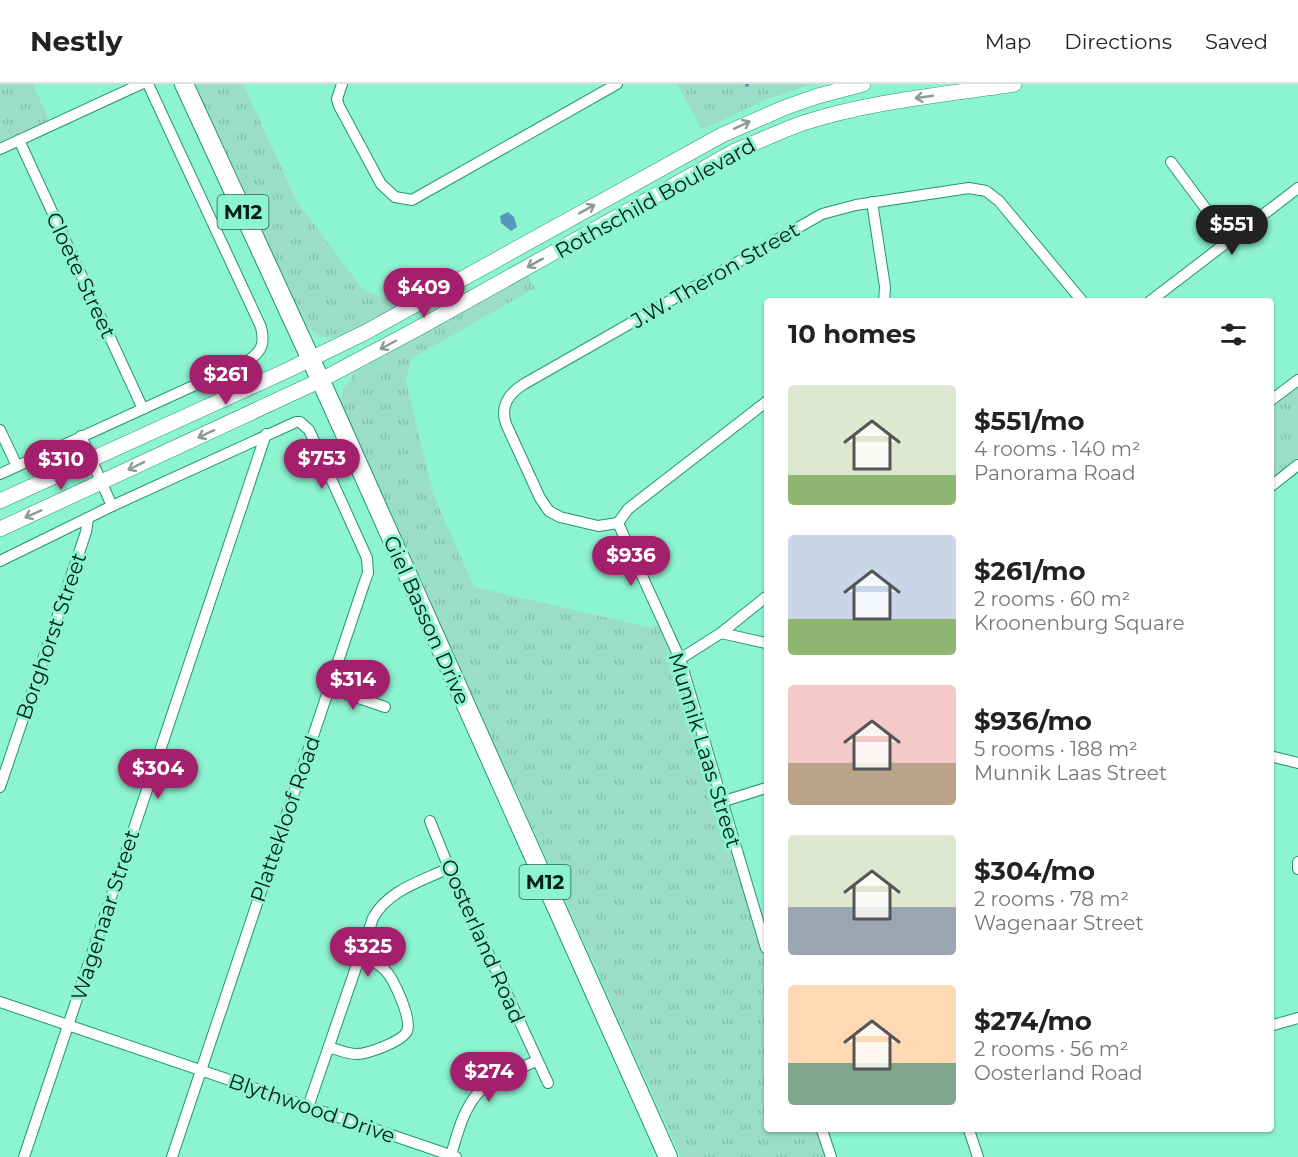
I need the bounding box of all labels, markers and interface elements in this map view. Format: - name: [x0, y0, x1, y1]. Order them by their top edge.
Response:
- text: Nestly: [30, 24, 123, 58]
- text: Map: [985, 29, 1031, 54]
- text: Directions: [1064, 29, 1172, 54]
- text: Saved: [1205, 29, 1268, 54]
- one-way arrow: [914, 92, 934, 103]
- one-way arrow: [733, 119, 751, 131]
- street label: Rothschild Boulevard: [550, 132, 760, 264]
- road number: M12: [218, 195, 268, 229]
- one-way arrow: [578, 203, 595, 215]
- pin: $551: [1196, 205, 1268, 256]
- street label: Cloete Street: [41, 208, 121, 342]
- text: $551: [1210, 212, 1254, 236]
- street label: J.W. Theron Street: [626, 217, 804, 334]
- one-way arrow: [527, 258, 545, 269]
- pin: $409: [388, 268, 460, 319]
- text: $409: [397, 275, 451, 299]
- text: 10 homes: [788, 318, 916, 350]
- icon: filters: [1217, 318, 1250, 351]
- one-way arrow: [379, 339, 397, 351]
- pin: $261: [190, 355, 262, 406]
- text: $261: [203, 362, 249, 386]
- text: $551/mo: [974, 405, 1085, 437]
- icon: home: [836, 409, 908, 481]
- one-way arrow: [197, 428, 215, 440]
- text: 4 rooms · 140 m²: [974, 437, 1141, 461]
- pin: $753: [286, 439, 358, 490]
- pin: $310: [25, 440, 97, 491]
- text: $753: [298, 446, 346, 470]
- text: $310: [38, 447, 84, 471]
- one-way arrow: [127, 461, 145, 473]
- text: Panorama Road: [974, 461, 1135, 485]
- one-way arrow: [25, 508, 43, 520]
- street label: Giel Basson Drive: [379, 532, 475, 708]
- pin: $936: [595, 536, 667, 587]
- text: $936: [606, 543, 656, 567]
- street label: Borghorst Street: [11, 549, 91, 723]
- text: $261/mo: [974, 555, 1086, 587]
- icon: home: [836, 559, 908, 631]
- text: 2 rooms · 60 m²: [974, 587, 1130, 611]
- text: Kroonenburg Square: [974, 611, 1185, 635]
- street label: Munnik Laas Street: [663, 649, 747, 851]
- pin: $314: [317, 660, 389, 711]
- text: $314: [330, 667, 376, 691]
- text: $936/mo: [974, 705, 1092, 737]
- icon: home: [836, 709, 908, 781]
- street label: Plattekloof Road: [245, 733, 325, 905]
- text: 5 rooms · 188 m²: [974, 737, 1138, 761]
- pin: $304: [122, 749, 194, 800]
- text: $304: [132, 756, 184, 780]
- text: Munnik Laas Street: [974, 761, 1167, 785]
- street label: Wagenaar Street: [66, 826, 144, 1004]
- street label: Oosterland Road: [436, 855, 530, 1027]
- text: $304/mo: [974, 855, 1095, 887]
- icon: home: [836, 859, 908, 931]
- road number: M12: [520, 865, 570, 899]
- text: 2 rooms · 78 m²: [974, 887, 1129, 911]
- text: Wagenaar Street: [974, 911, 1144, 935]
- pin: $325: [332, 927, 404, 978]
- text: $325: [344, 934, 392, 958]
- text: $274/mo: [974, 1005, 1092, 1037]
- icon: home: [836, 1009, 908, 1081]
- text: 2 rooms · 56 m²: [974, 1037, 1129, 1061]
- pin: $274: [453, 1052, 525, 1103]
- text: $274: [464, 1059, 514, 1083]
- text: Oosterland Road: [974, 1061, 1143, 1085]
- street label: Blythwood Drive: [225, 1068, 399, 1148]

